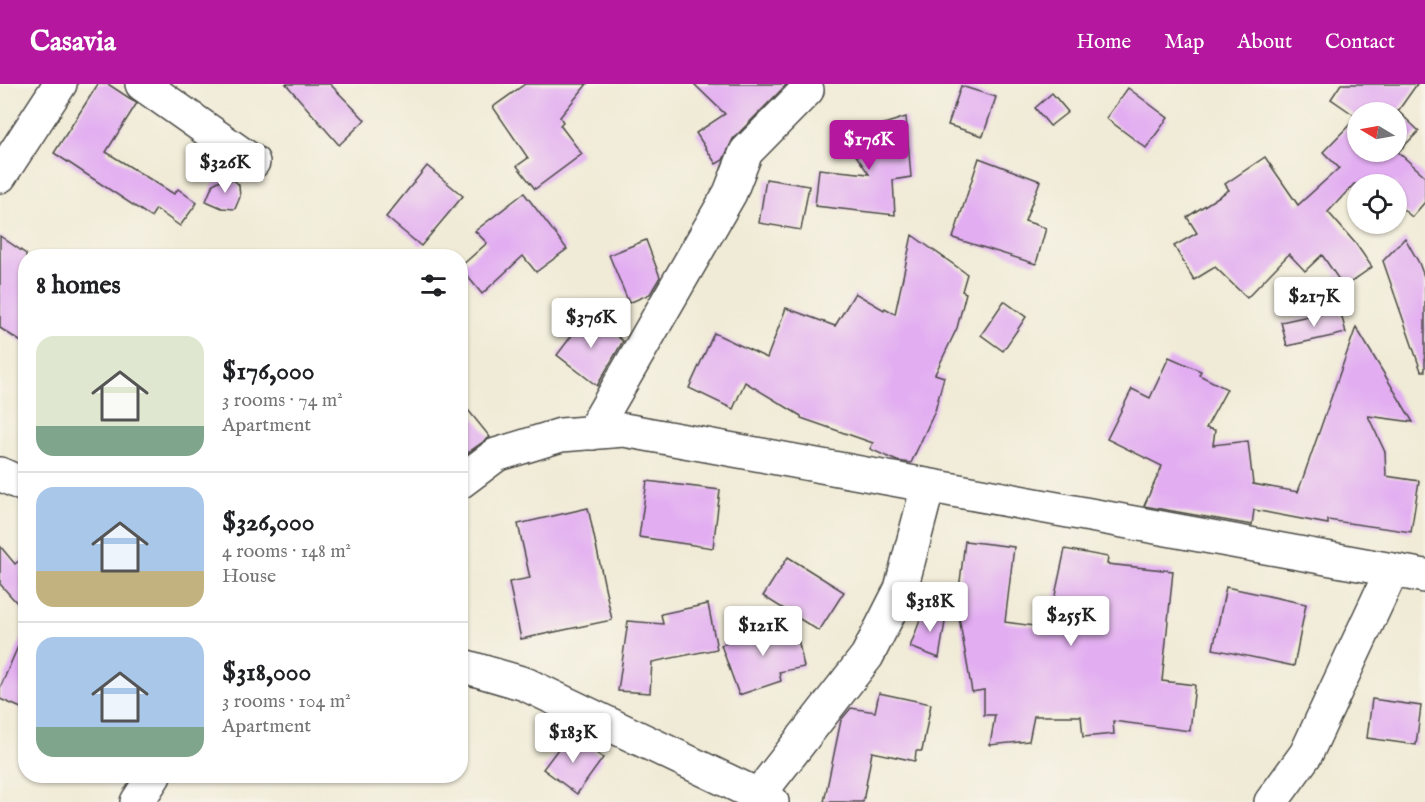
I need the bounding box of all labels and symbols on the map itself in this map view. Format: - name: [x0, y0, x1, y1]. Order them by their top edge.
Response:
- north arrow: [1347, 102, 1407, 162]
- pin: $176K: [827, 120, 911, 171]
- pin: $326K: [183, 143, 267, 194]
- pin: $217K: [1272, 277, 1356, 328]
- pin: $376K: [549, 298, 633, 349]
- pin: $318K: [888, 582, 972, 633]
- pin: $255K: [1029, 596, 1113, 647]
- pin: $121K: [721, 606, 805, 657]
- pin: $183K: [531, 713, 615, 764]

